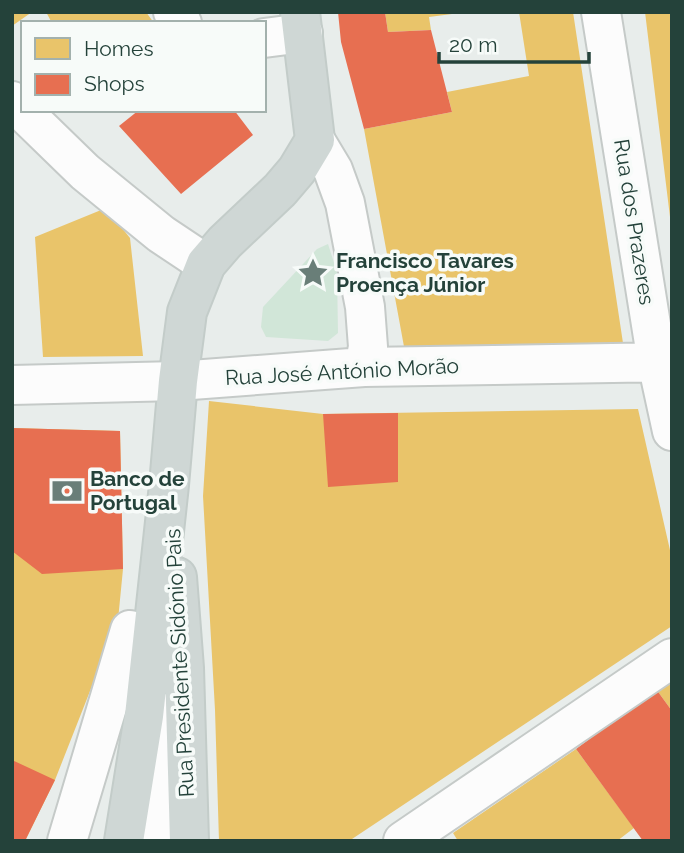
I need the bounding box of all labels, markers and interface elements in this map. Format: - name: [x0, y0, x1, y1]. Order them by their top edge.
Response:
- legend: [21, 21, 266, 112]
- scale bar: [439, 21, 590, 65]
- text: 20 m: [449, 32, 497, 57]
- text: Homes: [84, 36, 154, 61]
- text: Shops: [84, 71, 145, 96]
- street label: Rua dos Prazeres: [609, 137, 660, 307]
- place label: Francisco Tavares Proença Júnior: [336, 248, 514, 297]
- place icon: Francisco Tavares Proença Júnior: [296, 256, 330, 290]
- street label: Rua José António Morão: [224, 353, 460, 390]
- place label: Banco de Portugal: [90, 466, 185, 515]
- bank icon: Banco de Portugal: [50, 474, 84, 508]
- street label: Rua Presidente Sidónio Pais: [160, 528, 199, 798]

